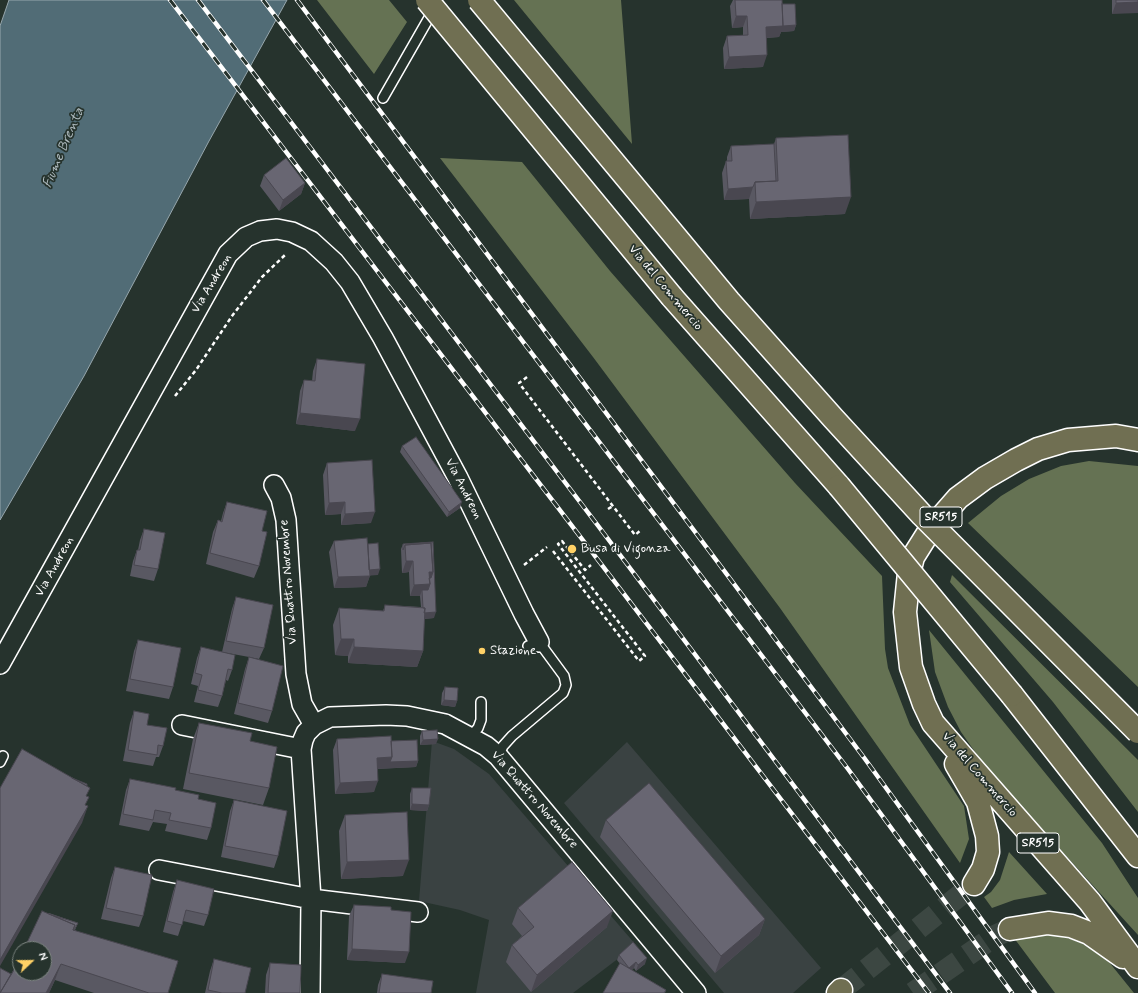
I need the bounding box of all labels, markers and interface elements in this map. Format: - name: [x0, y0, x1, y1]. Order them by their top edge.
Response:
- water label: Fiume Brenta: [40, 105, 88, 191]
- street label: Via del Commercio: [625, 242, 705, 334]
- street label: Via Andreon: [188, 252, 236, 316]
- street label: Via Andreon: [441, 456, 485, 522]
- road number: SR515: [920, 507, 962, 527]
- street label: Via Quattro Novembre: [277, 519, 301, 645]
- street label: Via Andreon: [32, 534, 78, 600]
- place label: Busa di Vigonza: [581, 541, 670, 557]
- marker: Busa di Vigonza: [566, 543, 578, 555]
- place label: Stazione: [490, 643, 536, 659]
- marker: Stazione: [477, 646, 487, 656]
- street label: Via del Commercio: [938, 729, 1020, 821]
- street label: Via Quattro Novembre: [487, 748, 581, 852]
- road number: SR515: [1017, 833, 1059, 853]
- north arrow: [12, 941, 52, 981]
- text: N: [34, 951, 50, 963]

